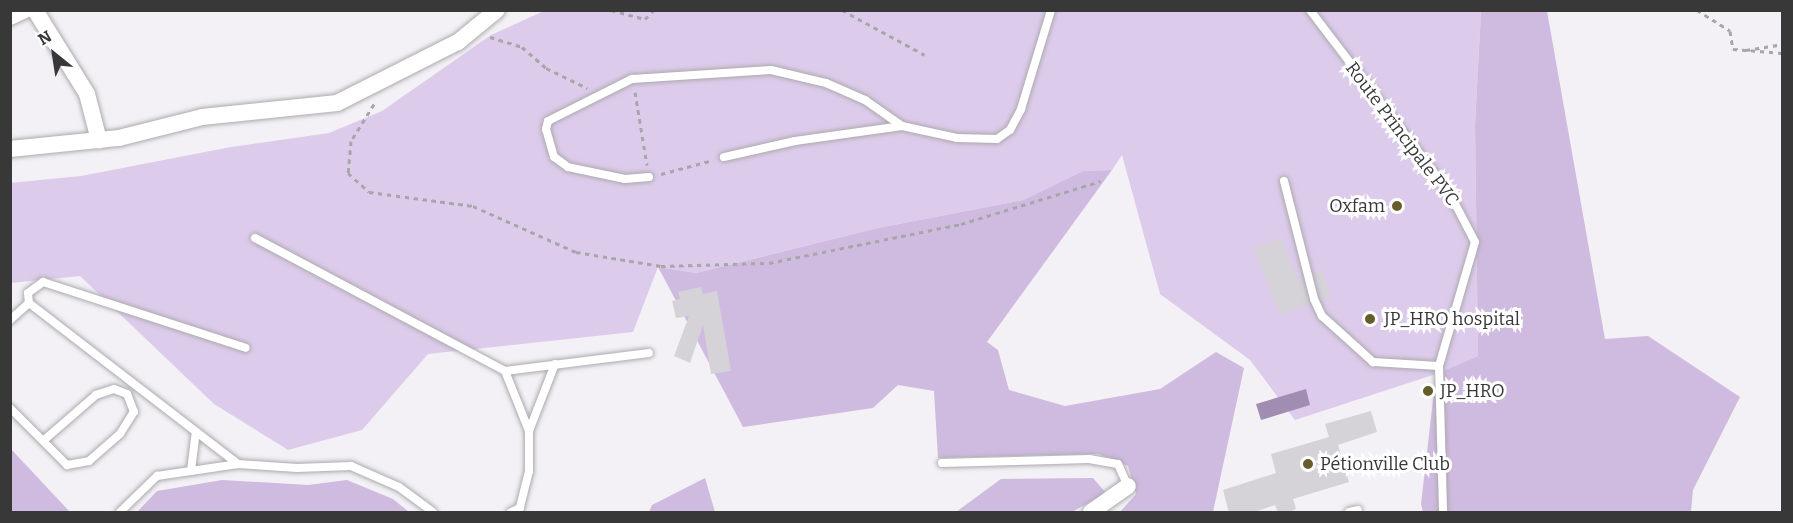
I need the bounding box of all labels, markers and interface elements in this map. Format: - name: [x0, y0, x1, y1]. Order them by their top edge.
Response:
- north arrow: [24, 24, 84, 84]
- text: N: [35, 27, 55, 49]
- street label: Route Principale PVC: [1341, 58, 1463, 210]
- place label: Oxfam: [1329, 195, 1385, 217]
- marker: Oxfam: [1390, 199, 1404, 213]
- place label: JP_HRO hospital: [1384, 308, 1520, 330]
- marker: JP_HRO hospital: [1361, 310, 1379, 328]
- place label: JP_HRO: [1440, 380, 1505, 402]
- marker: JP_HRO: [1421, 384, 1435, 398]
- place label: Pétionville Club: [1320, 453, 1450, 475]
- marker: Pétionville Club: [1301, 457, 1315, 471]

